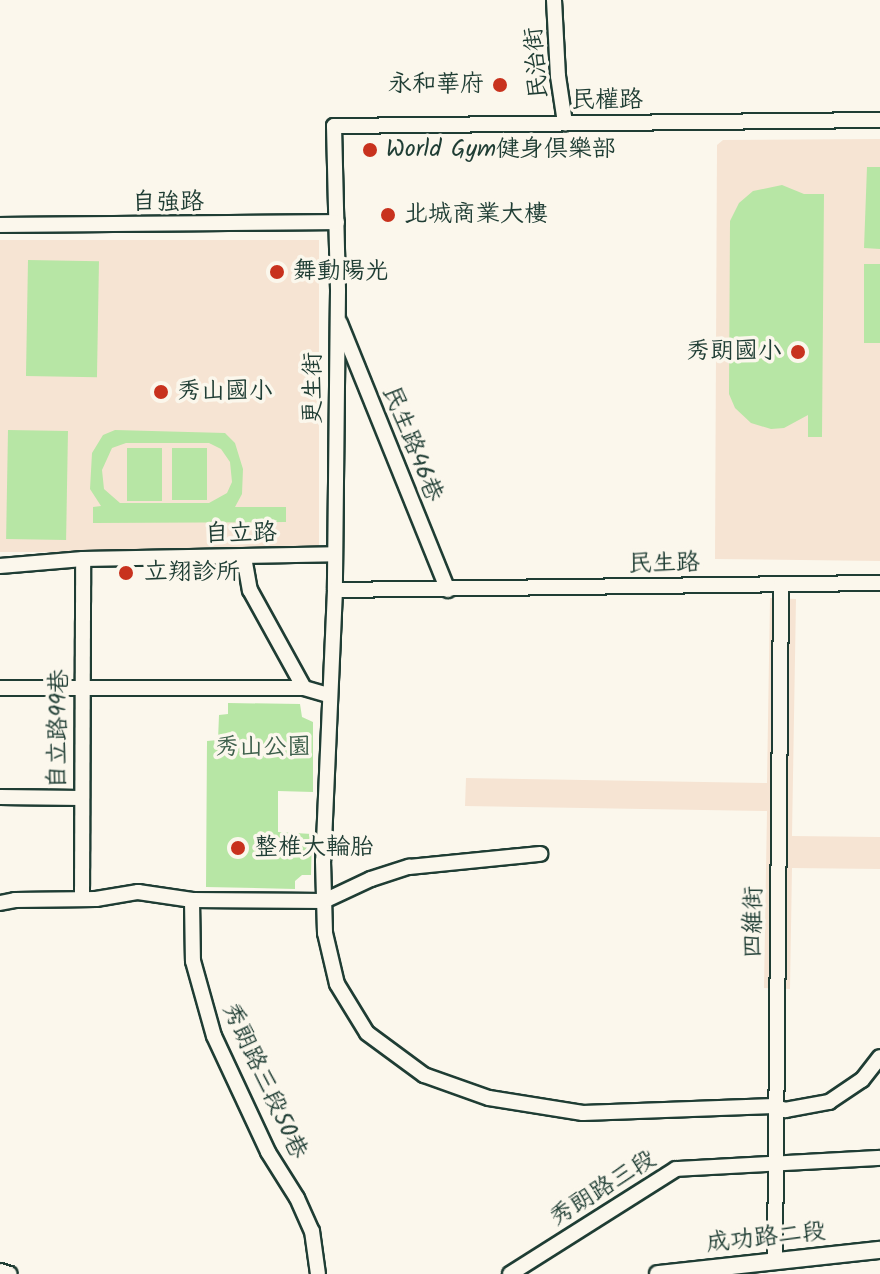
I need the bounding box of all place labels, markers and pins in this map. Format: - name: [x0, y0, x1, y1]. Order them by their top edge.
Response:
- place label: 永和華府: [388, 71, 484, 99]
- marker: 永和華府: [491, 76, 509, 94]
- place label: World Gym健身俱樂部: [386, 136, 616, 164]
- marker: World Gym健身俱樂部: [361, 141, 379, 159]
- place label: 北城商業大樓: [404, 201, 548, 229]
- marker: 北城商業大樓: [379, 206, 397, 224]
- place label: 舞動陽光: [293, 258, 389, 286]
- marker: 舞動陽光: [268, 263, 286, 281]
- place label: 秀朗國小: [686, 338, 782, 366]
- marker: 秀朗國小: [789, 343, 807, 361]
- place label: 秀山國小: [177, 378, 273, 406]
- marker: 秀山國小: [152, 383, 170, 401]
- place label: 立翔診所: [144, 559, 240, 587]
- marker: 立翔診所: [115, 562, 137, 584]
- place label: 整椎大輪胎: [254, 834, 374, 862]
- marker: 整椎大輪胎: [229, 839, 247, 857]

